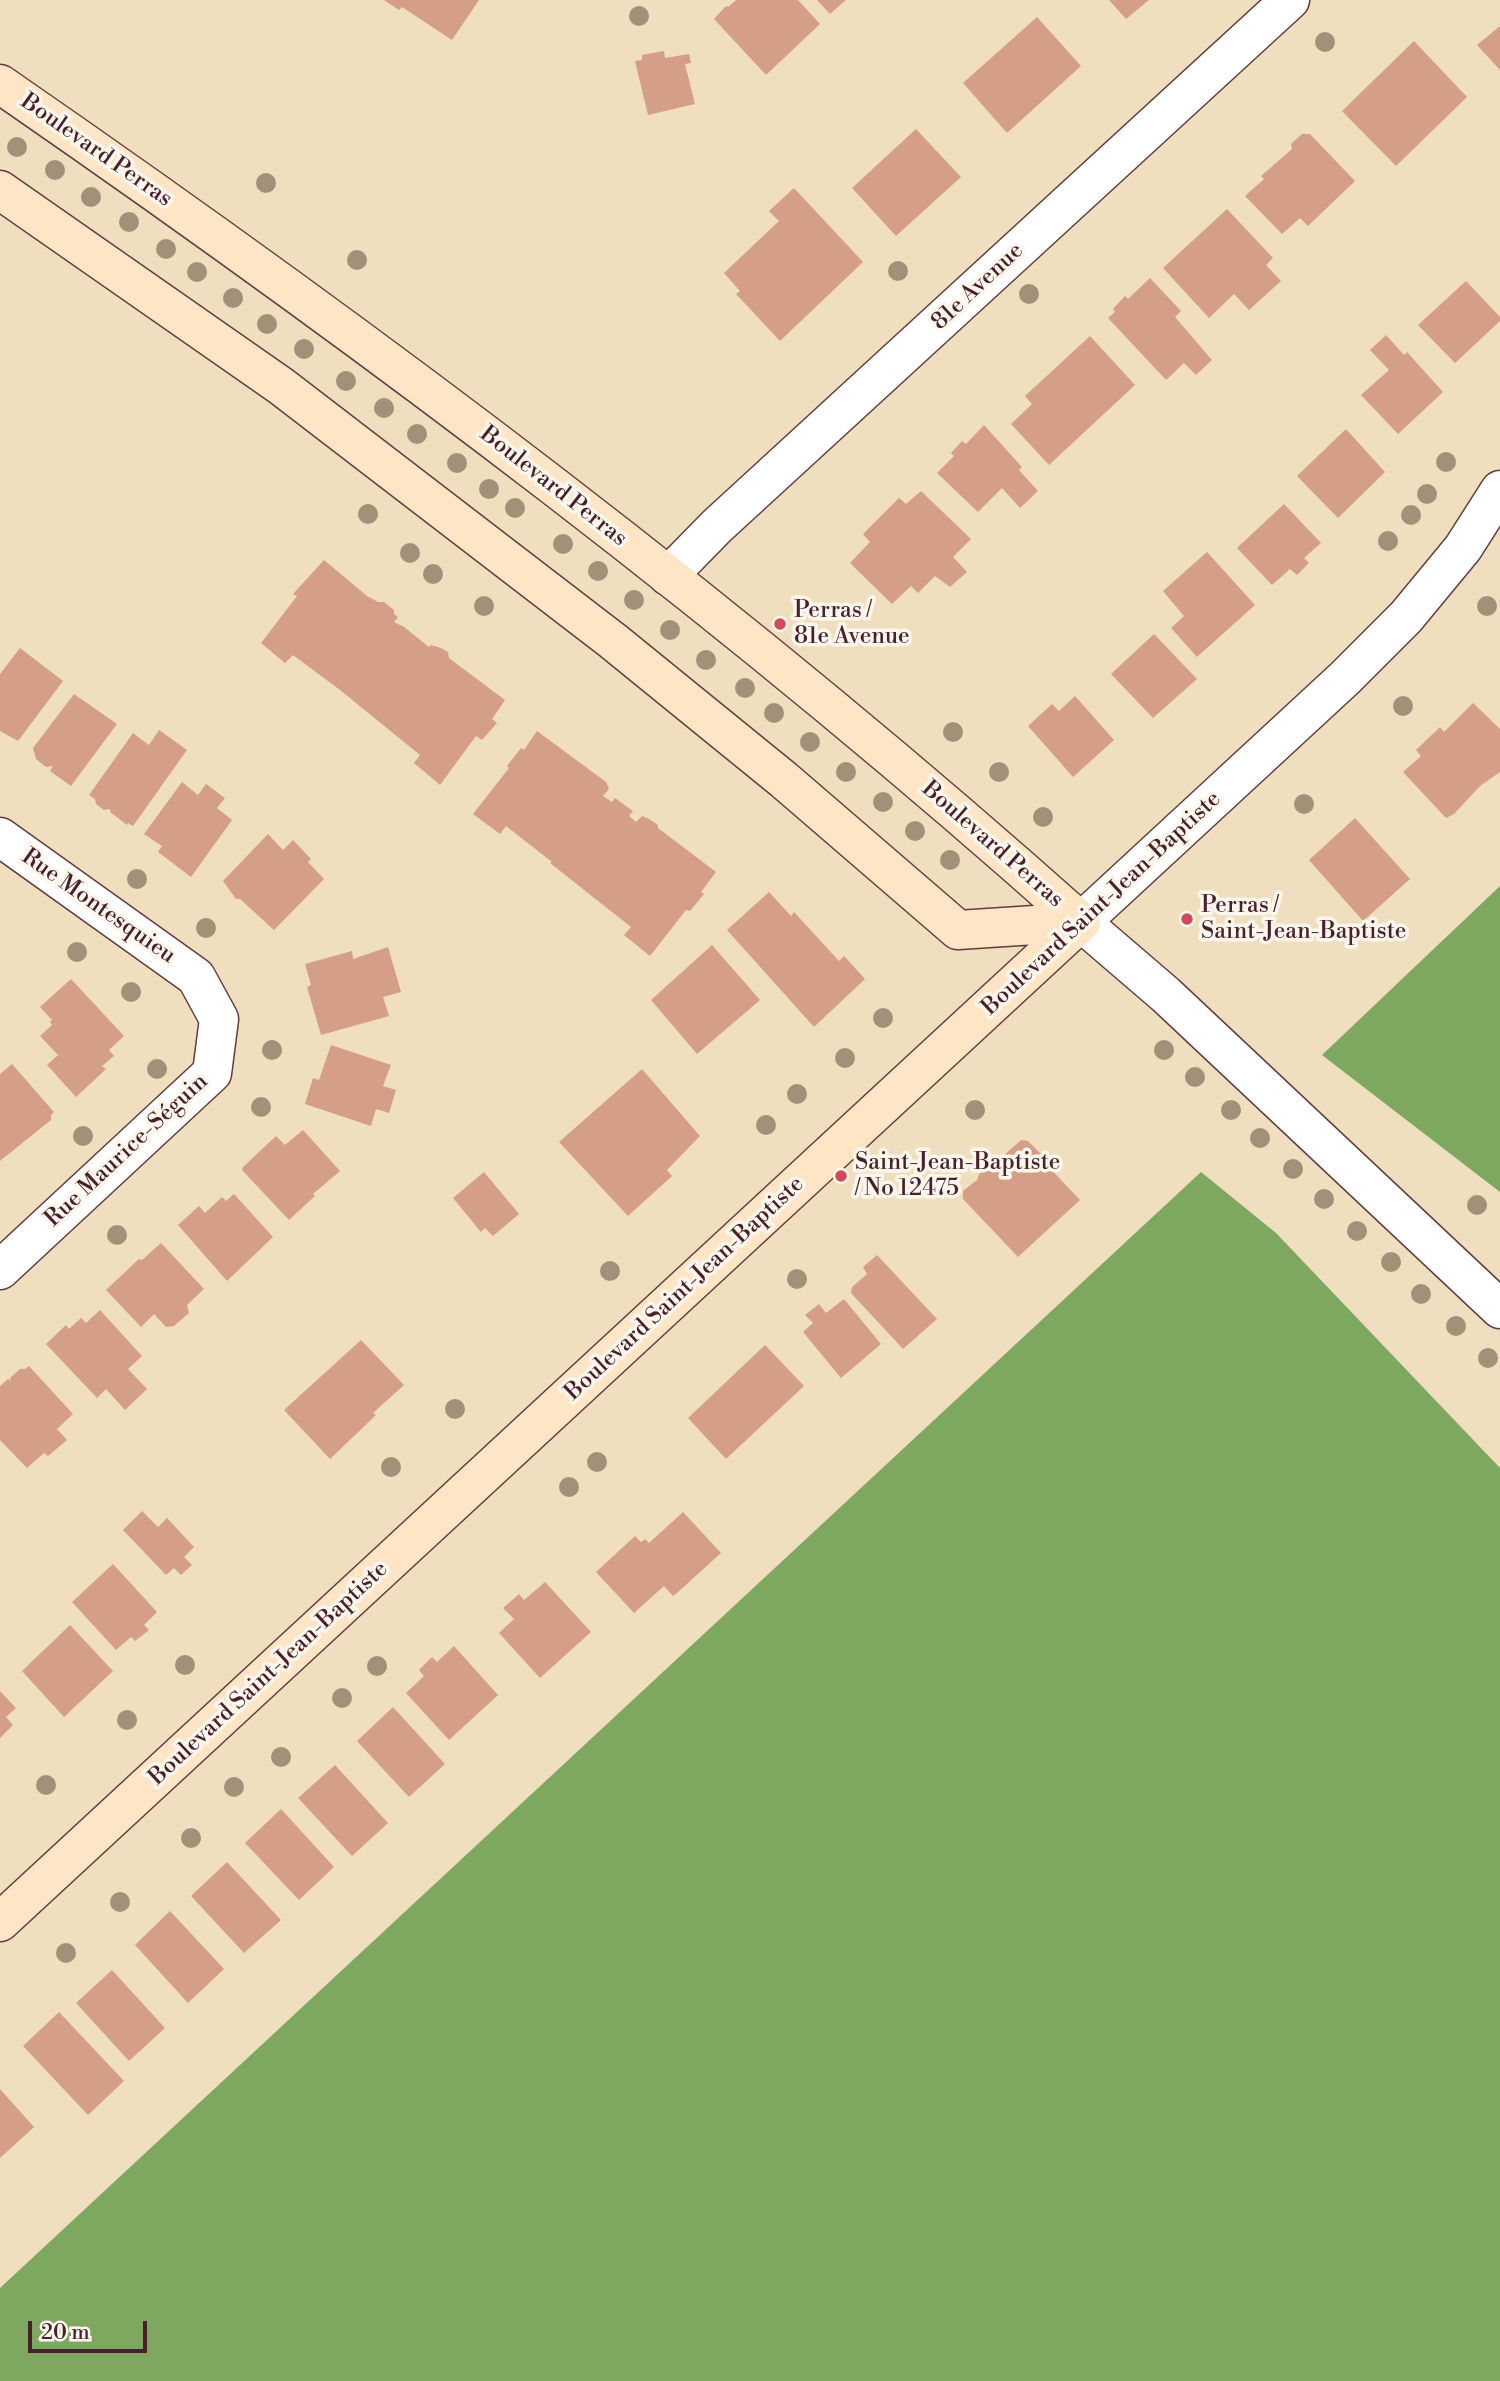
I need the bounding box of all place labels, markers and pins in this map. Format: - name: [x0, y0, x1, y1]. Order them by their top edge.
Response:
- place label: Perras / 81e Avenue: [794, 597, 910, 651]
- marker: Perras / 81e Avenue: [772, 616, 788, 632]
- place label: Perras / Saint-Jean-Baptiste: [1201, 892, 1406, 946]
- marker: Perras / Saint-Jean-Baptiste: [1179, 911, 1195, 927]
- place label: Saint-Jean-Baptiste / No 12475: [855, 1149, 1060, 1203]
- marker: Saint-Jean-Baptiste / No 12475: [833, 1168, 849, 1184]

